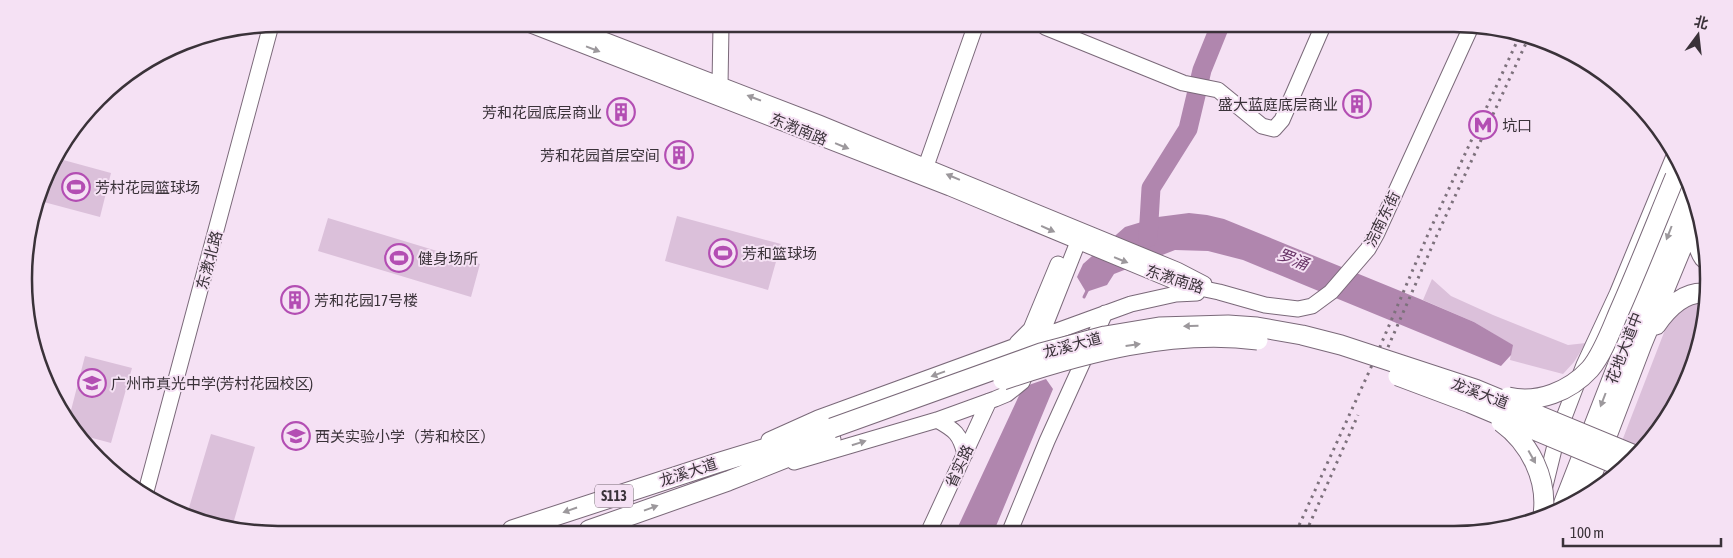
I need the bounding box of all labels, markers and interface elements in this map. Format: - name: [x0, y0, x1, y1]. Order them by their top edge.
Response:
- north arrow: [1673, 10, 1723, 60]
- text: 北: [1693, 13, 1710, 32]
- one-way arrow: [586, 45, 601, 53]
- building icon: 盛大蓝庭底层商业: [1342, 89, 1372, 119]
- one-way arrow: [746, 94, 761, 101]
- place label: 盛大蓝庭底层商业: [1218, 96, 1338, 113]
- building icon: 芳和花园底层商业: [606, 97, 636, 127]
- place label: 芳和花园底层商业: [482, 104, 602, 121]
- street label: 东漖南路: [768, 110, 830, 148]
- metro station icon: 坑口: [1468, 110, 1498, 140]
- place label: 坑口: [1502, 117, 1532, 134]
- building icon: 芳和花园首层空间: [664, 140, 694, 170]
- one-way arrow: [835, 142, 850, 150]
- place label: 芳和花园首层空间: [540, 147, 660, 164]
- sports icon: 芳村花园篮球场: [61, 172, 91, 202]
- one-way arrow: [946, 173, 960, 181]
- place label: 芳村花园篮球场: [95, 179, 200, 196]
- street label: 浣南东街: [1361, 188, 1403, 250]
- one-way arrow: [1665, 225, 1672, 240]
- one-way arrow: [1041, 226, 1055, 234]
- street label: 东漖北路: [193, 229, 225, 291]
- sports icon: 芳和篮球场: [708, 238, 738, 268]
- sports icon: 健身场所: [384, 243, 414, 273]
- place label: 芳和篮球场: [742, 245, 817, 262]
- water label: 罗涌: [1275, 245, 1313, 274]
- place label: 健身场所: [418, 250, 478, 267]
- one-way arrow: [1114, 256, 1129, 264]
- street label: 东漖南路: [1144, 262, 1206, 296]
- building icon: 芳和花园17号楼: [280, 285, 310, 315]
- place label: 芳和花园17号楼: [314, 292, 418, 309]
- street label: 花地大道中: [1603, 310, 1645, 386]
- one-way arrow: [1182, 322, 1198, 330]
- street label: 龙溪大道: [1041, 329, 1103, 361]
- one-way arrow: [1126, 341, 1142, 349]
- school or university icon: 广州市真光中学(芳村花园校区): [77, 368, 107, 398]
- one-way arrow: [931, 371, 946, 378]
- street label: 龙溪大道: [1449, 374, 1511, 412]
- place label: 广州市真光中学(芳村花园校区): [111, 375, 313, 392]
- one-way arrow: [1599, 393, 1607, 407]
- school or university icon: 西关实验小学（芳和校区）: [281, 421, 311, 451]
- place label: 西关实验小学（芳和校区）: [315, 428, 495, 445]
- one-way arrow: [852, 439, 867, 447]
- street label: 省实路: [942, 442, 976, 490]
- one-way arrow: [1527, 450, 1536, 464]
- street label: 龙溪大道: [657, 455, 719, 489]
- road number: S113: [595, 484, 633, 508]
- one-way arrow: [644, 504, 659, 512]
- one-way arrow: [563, 507, 578, 515]
- scale bar: [1563, 516, 1720, 548]
- text: 100 m: [1570, 524, 1604, 541]

